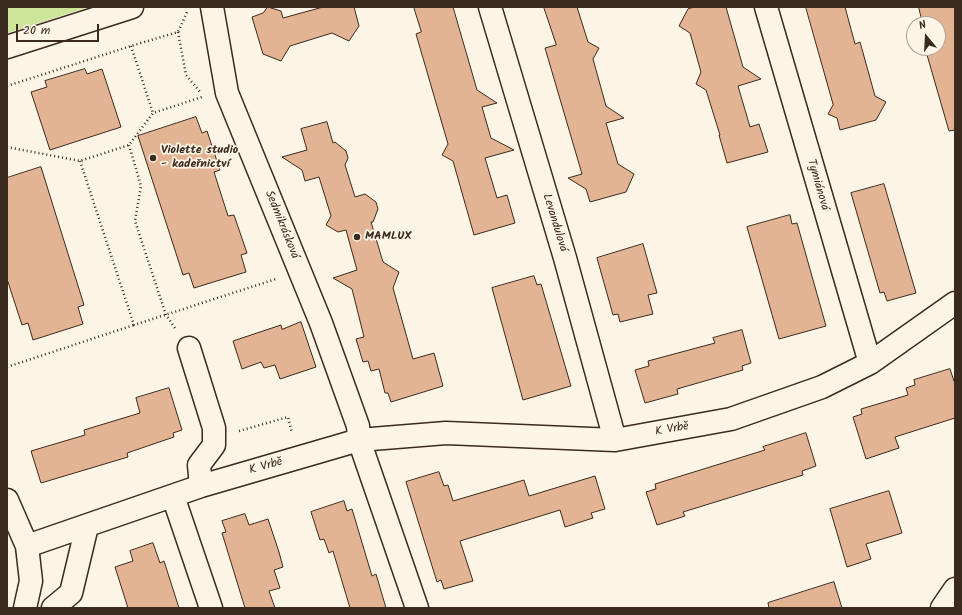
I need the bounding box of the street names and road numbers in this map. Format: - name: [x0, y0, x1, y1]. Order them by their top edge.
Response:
- street label: Tymiánová: [803, 158, 831, 212]
- street label: Sedmikrásková: [261, 189, 301, 261]
- street label: Levandulová: [538, 192, 570, 254]
- street label: K Vrbě: [654, 420, 690, 440]
- street label: K Vrbě: [248, 455, 284, 479]

